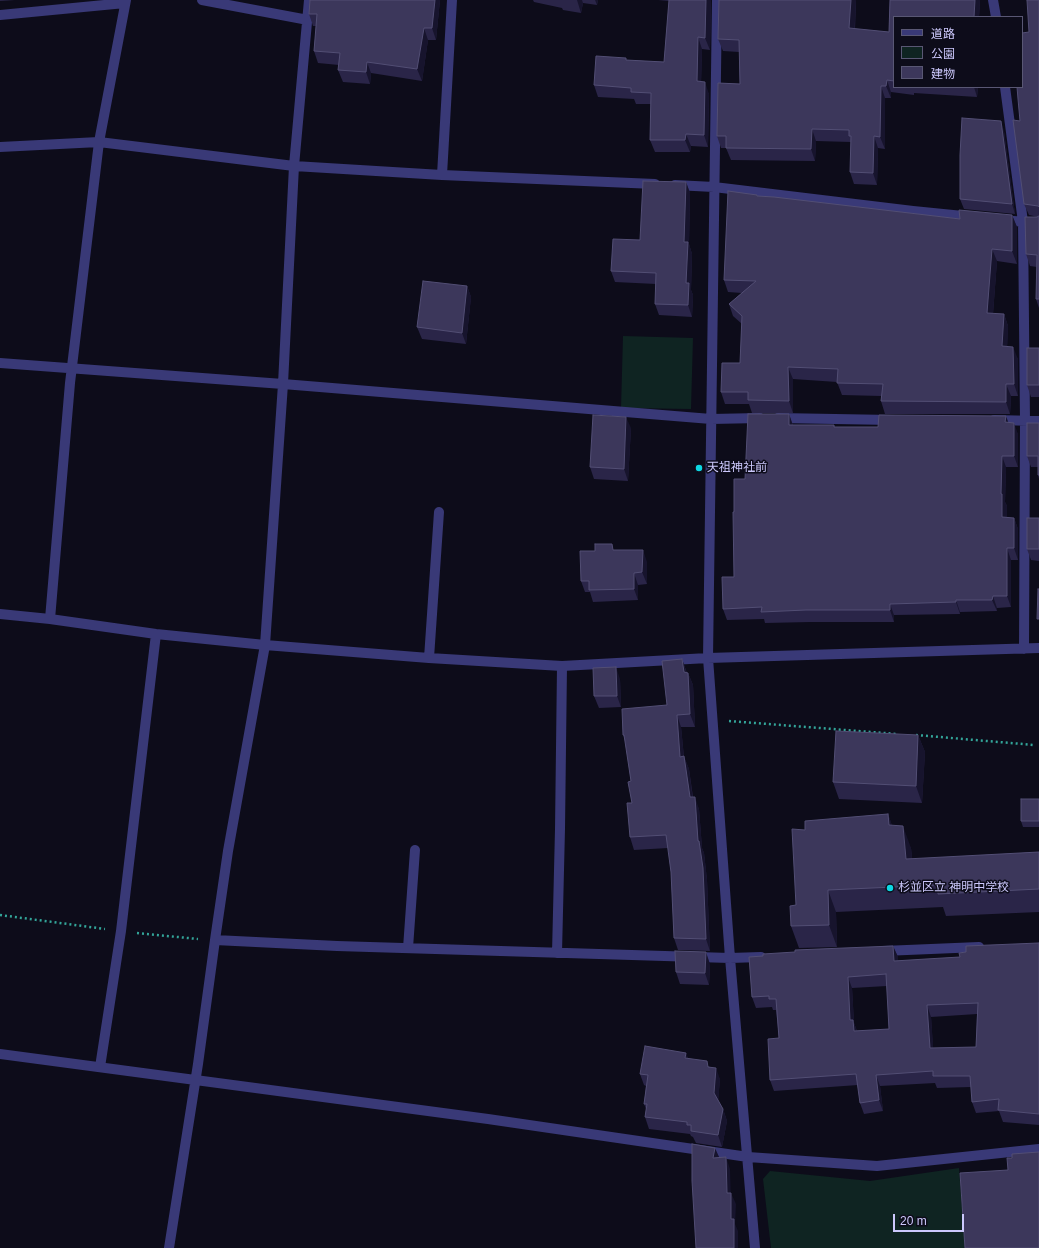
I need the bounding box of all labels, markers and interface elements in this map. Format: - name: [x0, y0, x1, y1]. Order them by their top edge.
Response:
- legend: [893, 16, 1023, 88]
- text: 道路: [931, 27, 955, 41]
- text: 公園: [931, 47, 955, 61]
- text: 建物: [931, 67, 955, 81]
- place label: 天祖神社前: [707, 461, 767, 475]
- marker: 天祖神社前: [694, 463, 704, 473]
- place label: 杉並区立 神明中学校: [898, 881, 1009, 895]
- marker: 杉並区立 神明中学校: [885, 883, 895, 893]
- scale bar: [895, 1206, 966, 1232]
- text: 20 m: [900, 1214, 927, 1228]

